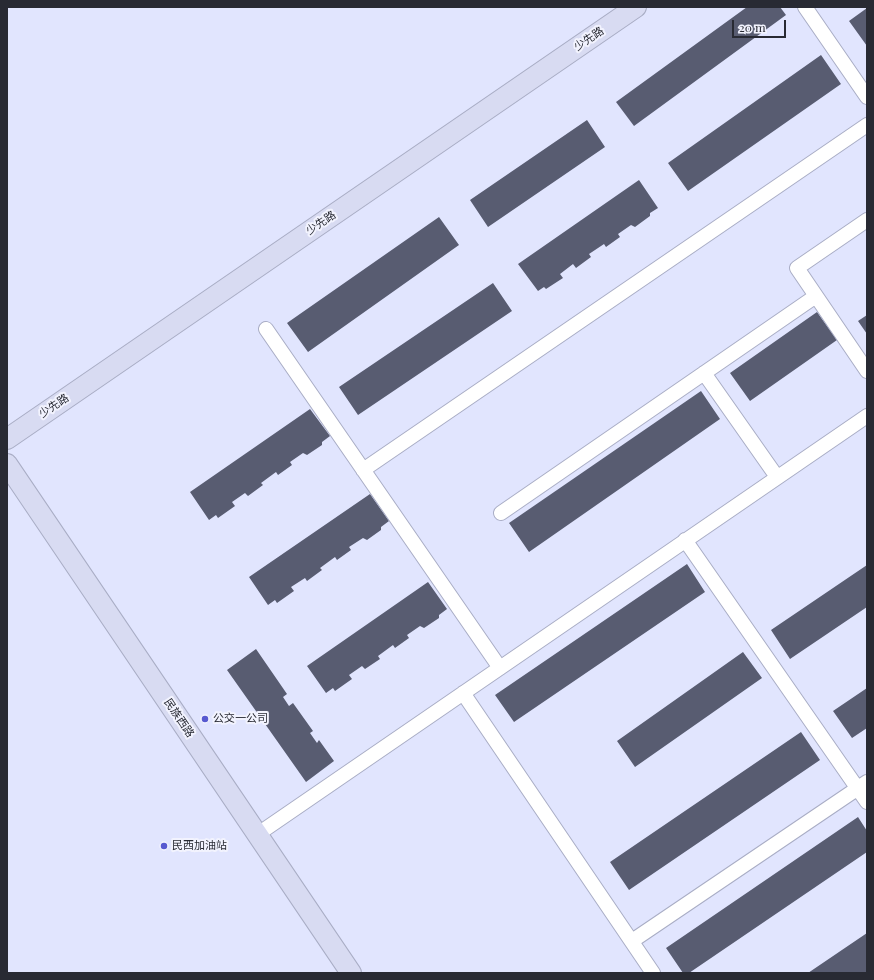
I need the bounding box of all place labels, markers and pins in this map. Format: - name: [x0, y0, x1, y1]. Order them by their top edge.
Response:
- place label: 公交一公司: [213, 712, 268, 726]
- marker: 公交一公司: [200, 714, 210, 724]
- place label: 民西加油站: [172, 839, 227, 853]
- marker: 民西加油站: [159, 841, 169, 851]

